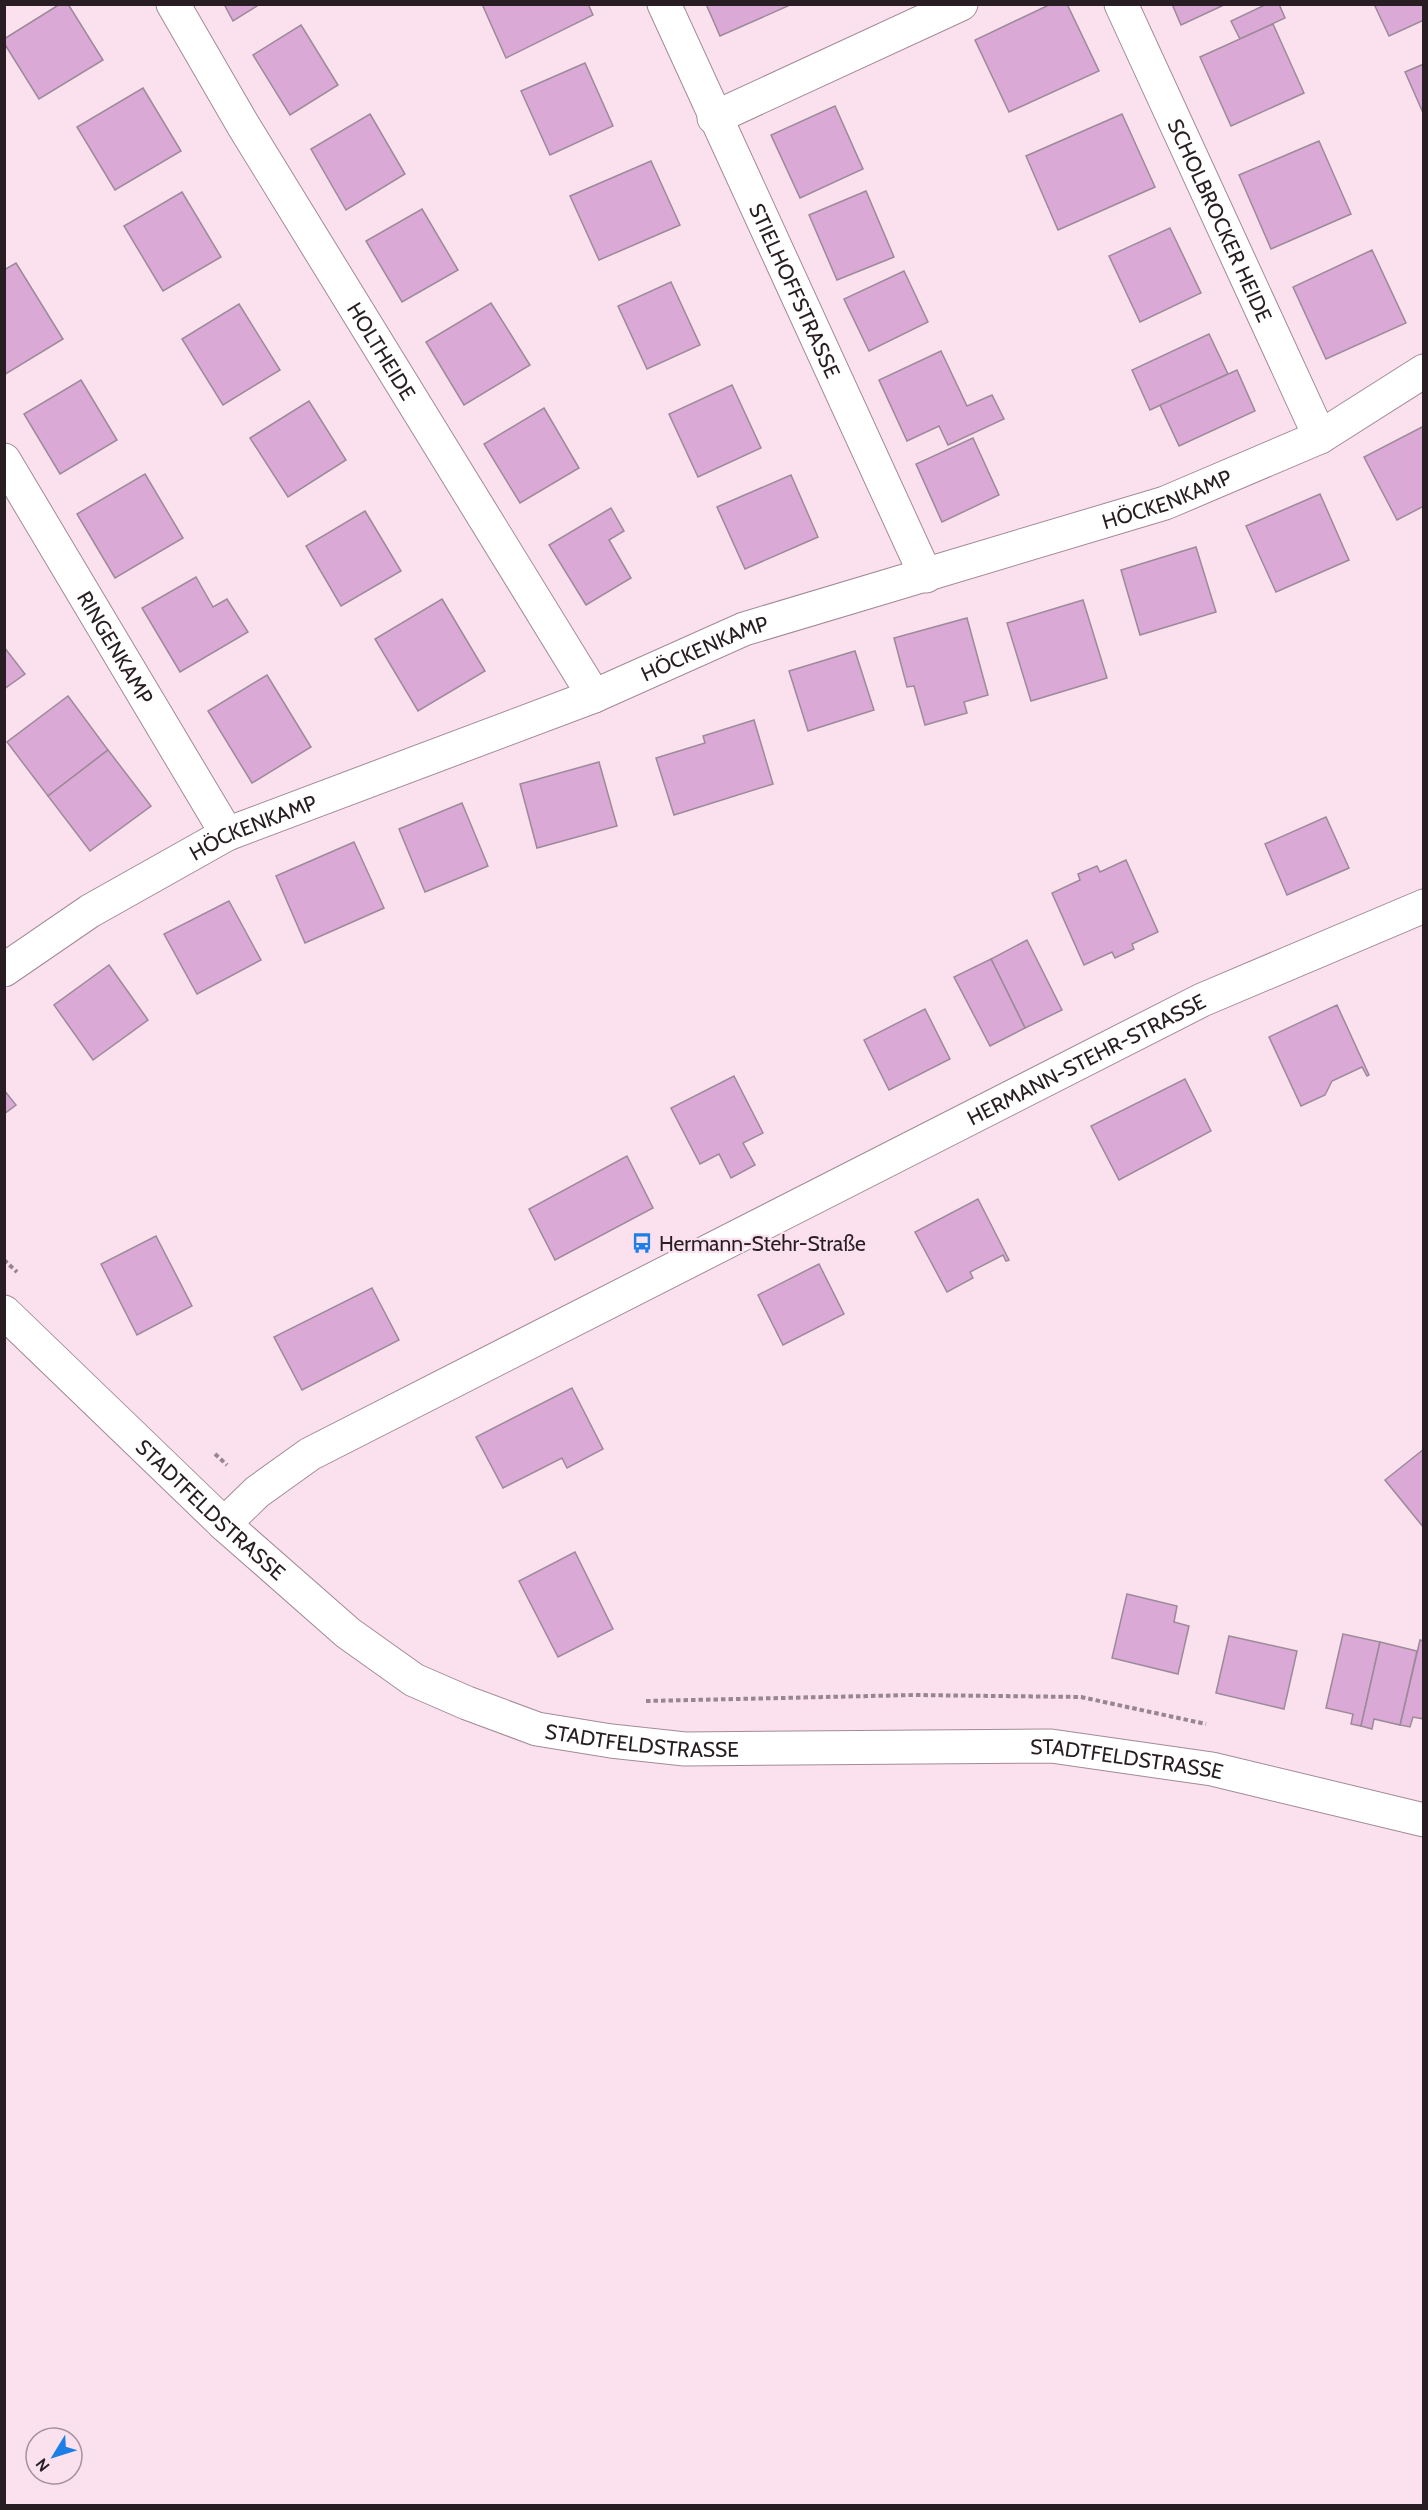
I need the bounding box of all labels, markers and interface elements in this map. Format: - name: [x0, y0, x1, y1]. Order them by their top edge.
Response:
- street label: SCHOLBROCKER HEIDE: [1163, 115, 1278, 326]
- street label: STIELHOFFSTRASSE: [744, 199, 846, 382]
- street label: HOLTHEIDE: [342, 298, 421, 404]
- street label: HÖCKENKAMP: [1099, 464, 1235, 534]
- street label: RINGENKAMP: [72, 586, 159, 708]
- street label: HÖCKENKAMP: [637, 610, 771, 686]
- street label: HÖCKENKAMP: [185, 789, 320, 865]
- street label: HERMANN-STEHR-STRASSE: [963, 988, 1209, 1130]
- bus stop icon: Hermann-Stehr-Straße: [630, 1231, 654, 1255]
- place label: Hermann-Stehr-Straße: [659, 1231, 866, 1256]
- street label: STADTFELDSTRASSE: [131, 1434, 291, 1585]
- street label: STADTFELDSTRASSE: [543, 1718, 739, 1762]
- street label: STADTFELDSTRASSE: [1030, 1733, 1226, 1784]
- north arrow: [24, 2426, 84, 2486]
- text: N: [32, 2455, 54, 2475]

